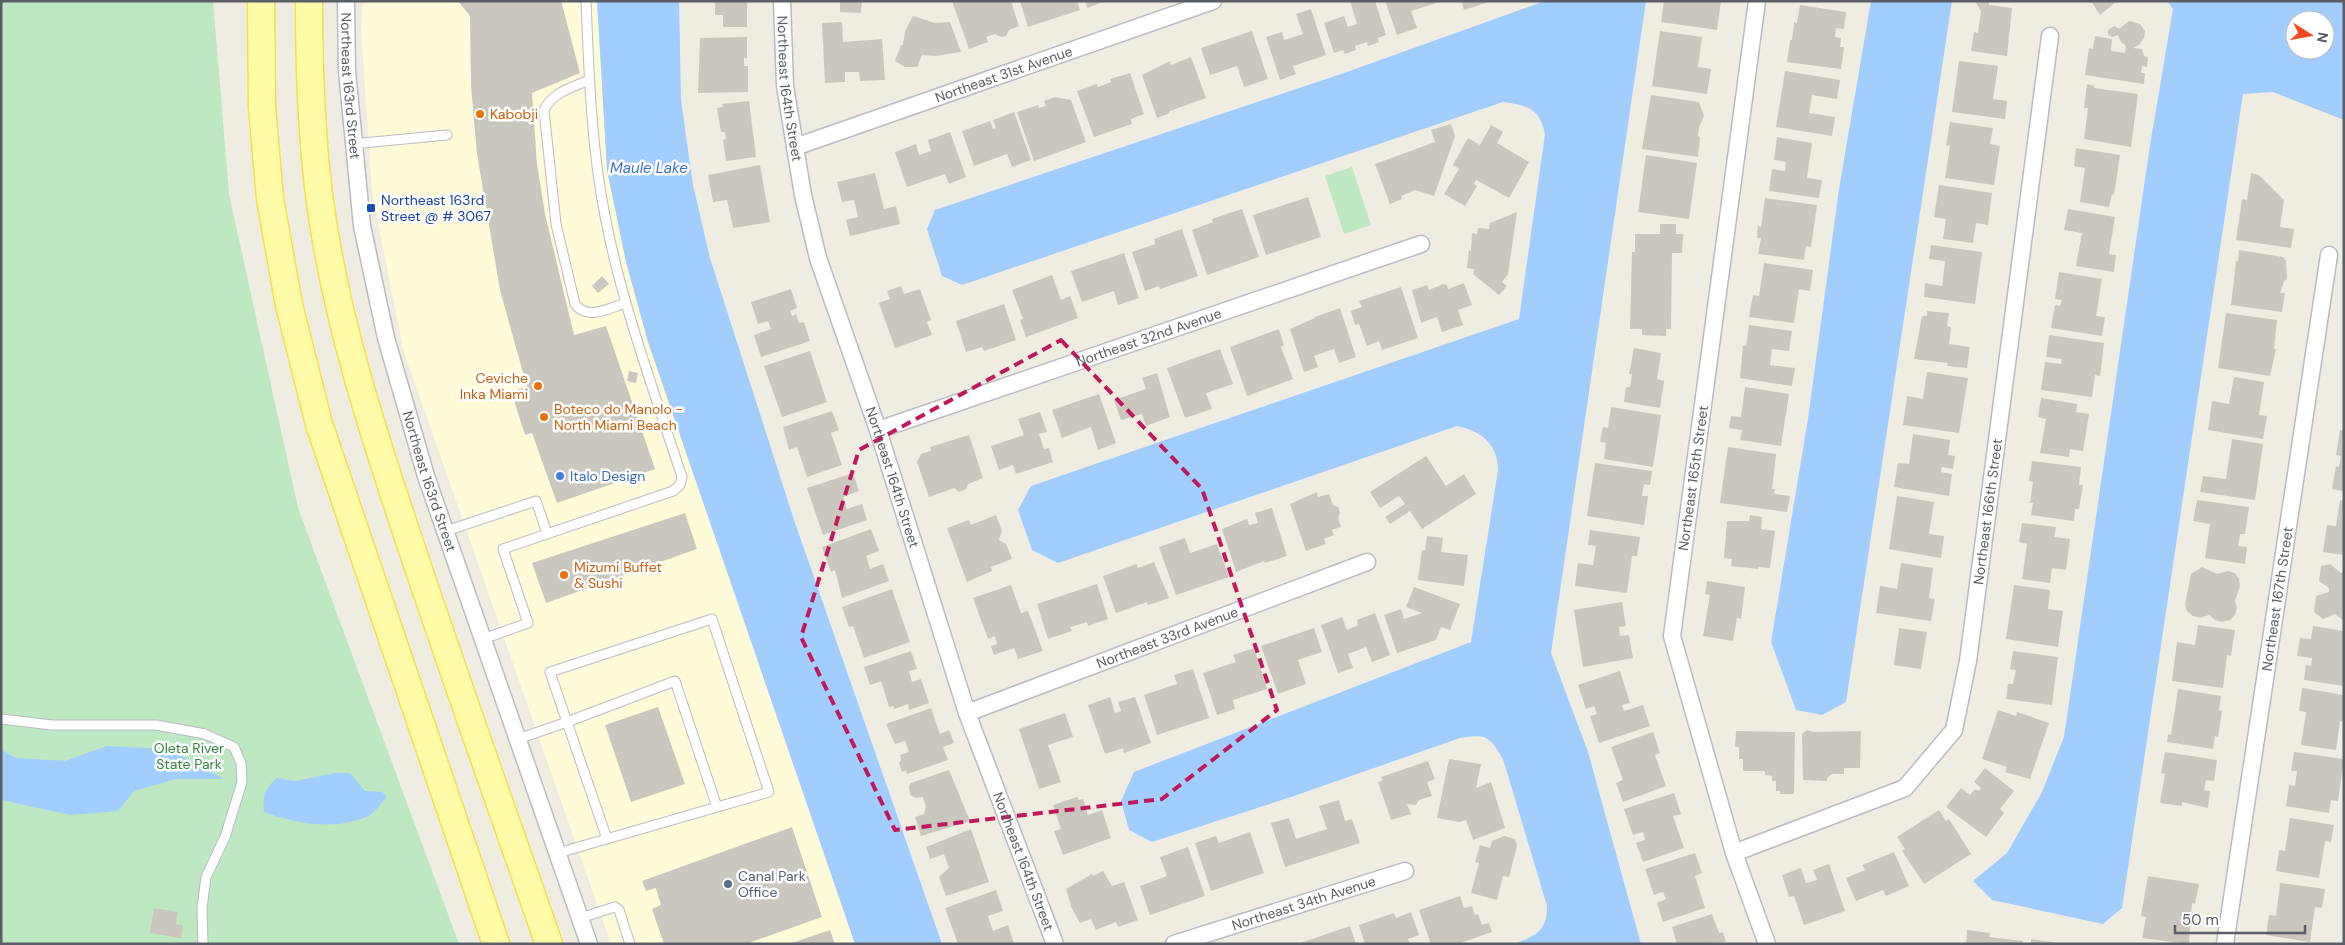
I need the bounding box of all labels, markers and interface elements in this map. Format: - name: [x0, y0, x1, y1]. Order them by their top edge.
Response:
- north arrow: [2285, 10, 2335, 60]
- street label: Northeast 163rd Street: [337, 12, 364, 160]
- street label: Northeast 164th Street: [774, 15, 806, 163]
- text: N: [2313, 31, 2333, 44]
- street label: Northeast 31st Avenue: [933, 42, 1075, 106]
- place label: Kabobji: [490, 105, 538, 123]
- marker: Kabobji: [474, 108, 486, 120]
- water label: Maule Lake: [610, 158, 688, 178]
- place label: Northeast 163rd Street @ # 3067: [381, 191, 491, 225]
- marker: Northeast 163rd Street @ # 3067: [365, 202, 377, 214]
- street label: Northeast 32nd Avenue: [1073, 304, 1224, 371]
- place label: Ceviche Inka Miami: [460, 369, 528, 403]
- marker: Ceviche Inka Miami: [532, 380, 544, 392]
- place label: Boteco do Manolo - North Miami Beach: [554, 400, 683, 434]
- street label: Northeast 164th Street: [862, 404, 923, 550]
- street label: Northeast 165th Street: [1674, 404, 1712, 552]
- street label: Northeast 163rd Street: [399, 409, 461, 554]
- marker: Boteco do Manolo - North Miami Beach: [538, 411, 550, 423]
- street label: Northeast 166th Street: [1969, 437, 2006, 586]
- place label: Italo Design: [570, 467, 645, 485]
- marker: Italo Design: [554, 470, 566, 482]
- street label: Northeast 167th Street: [2257, 526, 2297, 672]
- place label: Mizumi Buffet & Sushi: [574, 558, 662, 592]
- marker: Mizumi Buffet & Sushi: [558, 569, 570, 581]
- street label: Northeast 33rd Avenue: [1094, 603, 1241, 672]
- park label: Oleta River State Park: [154, 739, 224, 773]
- street label: Northeast 164th Street: [989, 790, 1058, 933]
- place label: Canal Park Office: [738, 867, 806, 901]
- street label: Northeast 34th Avenue: [1229, 872, 1378, 934]
- marker: Canal Park Office: [722, 878, 734, 890]
- scale bar: [2175, 902, 2305, 934]
- text: 50 m: [2182, 910, 2219, 930]

